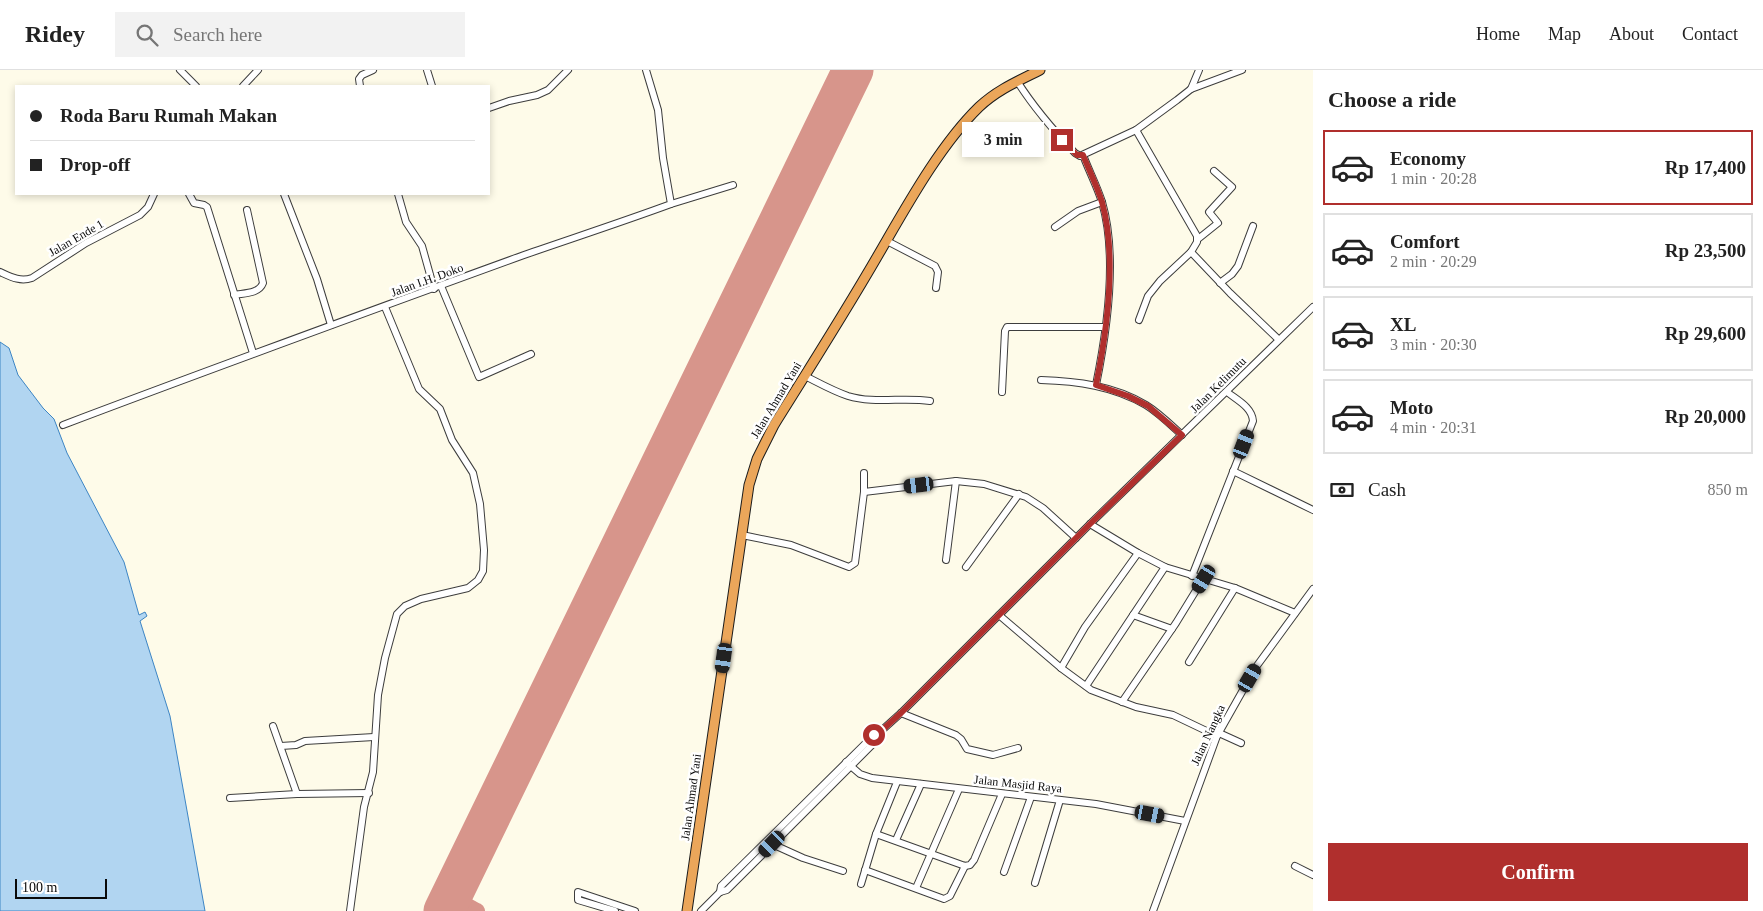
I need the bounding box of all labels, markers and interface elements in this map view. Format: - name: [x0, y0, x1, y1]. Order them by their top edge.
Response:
- search box: [115, 12, 465, 57]
- text: Ridey: [25, 21, 85, 47]
- icon: search: [133, 21, 161, 49]
- text: Search here: [173, 24, 262, 45]
- text: Home: [1476, 24, 1520, 44]
- text: Map: [1548, 24, 1581, 44]
- text: About: [1609, 24, 1654, 44]
- text: Contact: [1682, 24, 1738, 44]
- text: Choose a ride: [1328, 87, 1456, 112]
- text: Roda Baru Rumah Makan: [60, 105, 277, 126]
- callout: 3 min: [962, 122, 1044, 158]
- route end: [1051, 129, 1073, 151]
- text: 3 min: [984, 131, 1022, 148]
- icon: car: [1330, 145, 1375, 190]
- text: Economy: [1390, 148, 1466, 169]
- text: Drop-off: [60, 154, 130, 175]
- text: Rp 17,400: [1665, 157, 1746, 178]
- text: 1 min · 20:28: [1390, 170, 1477, 187]
- street label: Jalan Ende 1: [46, 217, 106, 259]
- icon: car: [1330, 228, 1375, 273]
- text: Comfort: [1390, 231, 1460, 252]
- text: Rp 23,500: [1665, 240, 1746, 261]
- text: 2 min · 20:29: [1390, 253, 1477, 270]
- street label: Jalan I.H. Doko: [389, 260, 465, 300]
- icon: car: [1330, 311, 1375, 356]
- text: XL: [1390, 314, 1416, 335]
- text: Rp 29,600: [1665, 323, 1746, 344]
- text: 3 min · 20:30: [1390, 336, 1477, 353]
- street label: Jalan Kelimutu: [1187, 354, 1249, 416]
- street label: Jalan Ahmad Yani: [748, 359, 805, 441]
- icon: car: [1330, 394, 1375, 439]
- text: Moto: [1390, 397, 1433, 418]
- text: Rp 20,000: [1665, 406, 1746, 427]
- text: 4 min · 20:31: [1390, 419, 1477, 436]
- car: [1231, 427, 1256, 461]
- car: [903, 476, 934, 494]
- icon: cash: [1328, 476, 1356, 504]
- text: Cash: [1368, 479, 1406, 500]
- text: 850 m: [1708, 481, 1748, 498]
- car: [1189, 562, 1218, 596]
- car: [714, 642, 733, 674]
- car: [1236, 661, 1263, 695]
- street label: Jalan Nangka: [1188, 702, 1228, 767]
- route start: [863, 724, 885, 746]
- street label: Jalan Ahmad Yani: [678, 752, 704, 841]
- street label: Jalan Masjid Raya: [973, 772, 1063, 796]
- car: [1133, 804, 1166, 824]
- car: [756, 828, 787, 860]
- button: Confirm: [1328, 843, 1748, 901]
- scale bar: [15, 876, 108, 899]
- text: 100 m: [22, 880, 57, 895]

